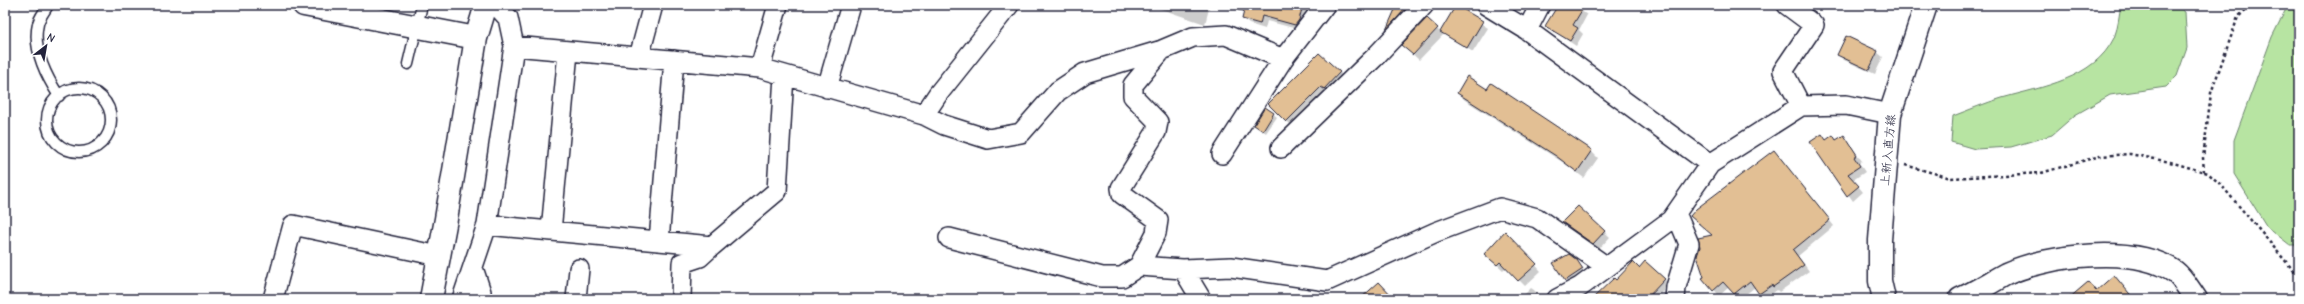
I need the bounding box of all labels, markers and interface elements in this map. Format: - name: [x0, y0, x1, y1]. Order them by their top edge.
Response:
- north arrow: [26, 26, 66, 66]
- text: N: [44, 30, 57, 45]
- street label: 上新入直方線: [1878, 114, 1898, 186]

